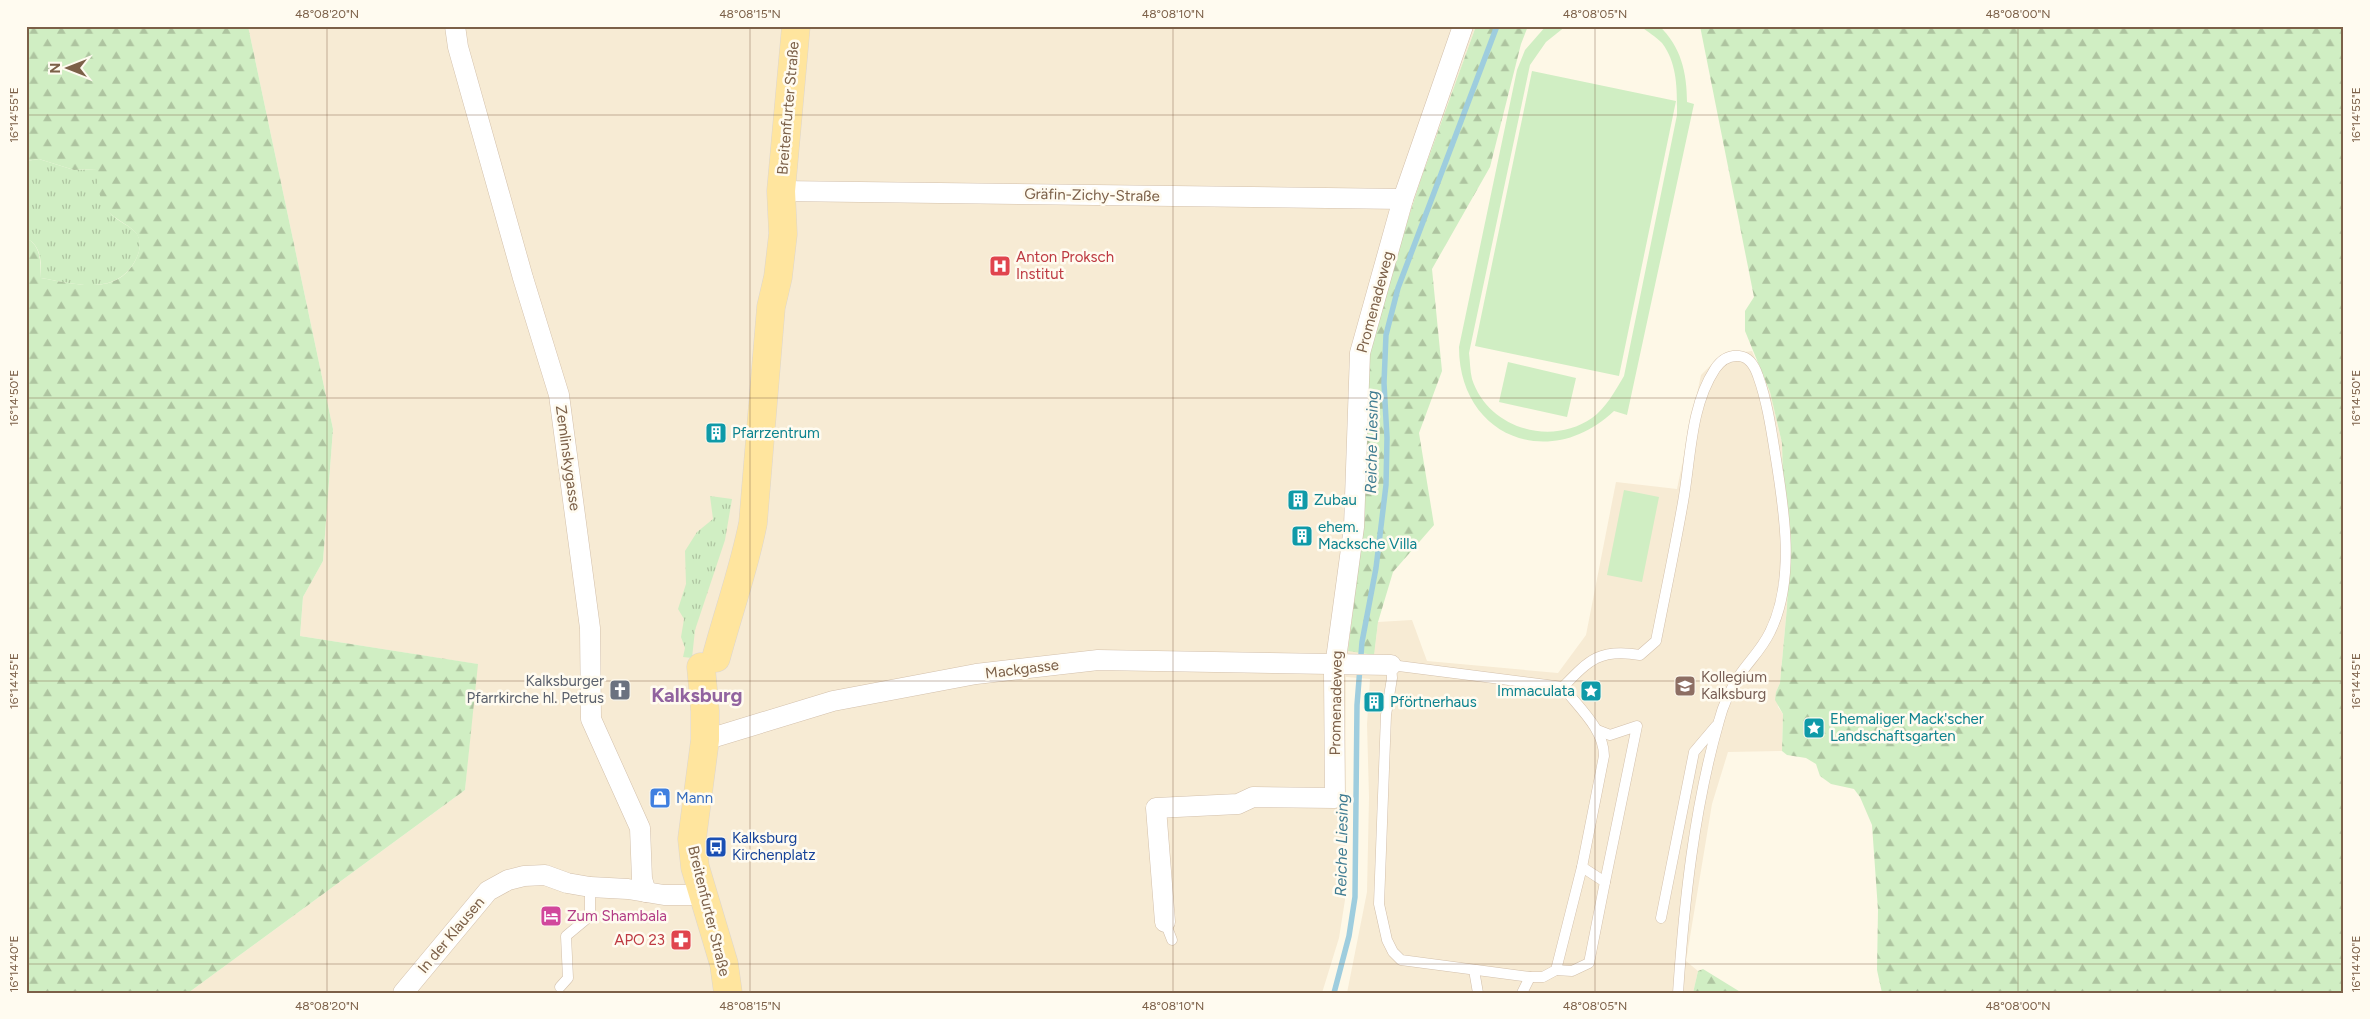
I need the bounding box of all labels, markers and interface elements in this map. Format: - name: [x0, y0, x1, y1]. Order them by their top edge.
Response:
- text: 48°08'20"N: [295, 7, 359, 21]
- text: 48°08'15"N: [719, 7, 781, 21]
- text: 48°08'10"N: [1142, 7, 1204, 21]
- text: 48°08'05"N: [1563, 7, 1627, 21]
- text: 48°08'00"N: [1985, 7, 2051, 21]
- street label: Breitenfurter Straße: [773, 41, 803, 175]
- north arrow: [42, 42, 92, 92]
- text: N: [47, 63, 64, 73]
- text: 16°14'55"E: [7, 87, 21, 143]
- text: 16°14'55"E: [2349, 87, 2363, 143]
- street label: Gräfin-Zichy-Straße: [1024, 185, 1160, 205]
- place label: Anton Proksch Institut: [1016, 248, 1114, 283]
- street label: Promenadeweg: [1353, 249, 1397, 355]
- hospital icon: Anton Proksch Institut: [988, 254, 1012, 278]
- text: 16°14'50"E: [7, 370, 21, 426]
- text: 16°14'50"E: [2349, 370, 2363, 426]
- water label: Reiche Liesing: [1361, 390, 1382, 494]
- street label: Zemlinskygasse: [552, 404, 584, 512]
- building icon: Pfarrzentrum: [704, 421, 728, 445]
- place label: Pfarrzentrum: [732, 424, 820, 442]
- building icon: Zubau: [1286, 488, 1310, 512]
- place label: Zubau: [1314, 491, 1357, 509]
- place label: ehem. Macksche Villa: [1318, 518, 1417, 553]
- building icon: ehem. Macksche Villa: [1290, 524, 1314, 548]
- street label: Promenadeweg: [1326, 650, 1346, 756]
- text: 16°14'45"E: [7, 653, 21, 709]
- text: 16°14'45"E: [2349, 653, 2363, 709]
- street label: Mackgasse: [984, 656, 1060, 682]
- place label: Kollegium Kalksburg: [1701, 668, 1767, 703]
- place label: Kalksburger Pfarrkirche hl. Petrus: [467, 672, 604, 707]
- school or university icon: Kollegium Kalksburg: [1673, 674, 1697, 698]
- church icon: Kalksburger Pfarrkirche hl. Petrus: [608, 678, 632, 702]
- place icon: Immaculata: [1579, 679, 1603, 703]
- place label: Immaculata: [1497, 682, 1575, 700]
- district label: Kalksburg: [651, 683, 743, 707]
- building icon: Pförtnerhaus: [1362, 690, 1386, 714]
- place label: Pförtnerhaus: [1390, 693, 1477, 711]
- place label: Ehemaliger Mack'scher Landschaftsgarten: [1830, 710, 1984, 745]
- place icon: Ehemaliger Mack'scher Landschaftsgarten: [1802, 716, 1826, 740]
- shop icon: Mann: [648, 786, 672, 810]
- place label: Mann: [676, 789, 713, 807]
- water label: Reiche Liesing: [1331, 793, 1352, 897]
- place label: Kalksburg Kirchenplatz: [732, 829, 816, 864]
- bus stop icon: Kalksburg Kirchenplatz: [704, 835, 728, 859]
- street label: Breitenfurter Straße: [684, 844, 734, 978]
- street label: In der Klausen: [414, 893, 488, 977]
- hotel icon: Zum Shambala: [539, 904, 563, 928]
- place label: Zum Shambala: [567, 907, 667, 925]
- pharmacy icon: APO 23: [669, 928, 693, 952]
- place label: APO 23: [614, 931, 665, 949]
- text: 16°14'40"E: [7, 935, 21, 993]
- text: 16°14'40"E: [2349, 935, 2363, 993]
- text: 48°08'20"N: [295, 999, 359, 1013]
- text: 48°08'15"N: [719, 999, 781, 1013]
- text: 48°08'10"N: [1142, 999, 1204, 1013]
- text: 48°08'05"N: [1563, 999, 1627, 1013]
- text: 48°08'00"N: [1985, 999, 2051, 1013]

